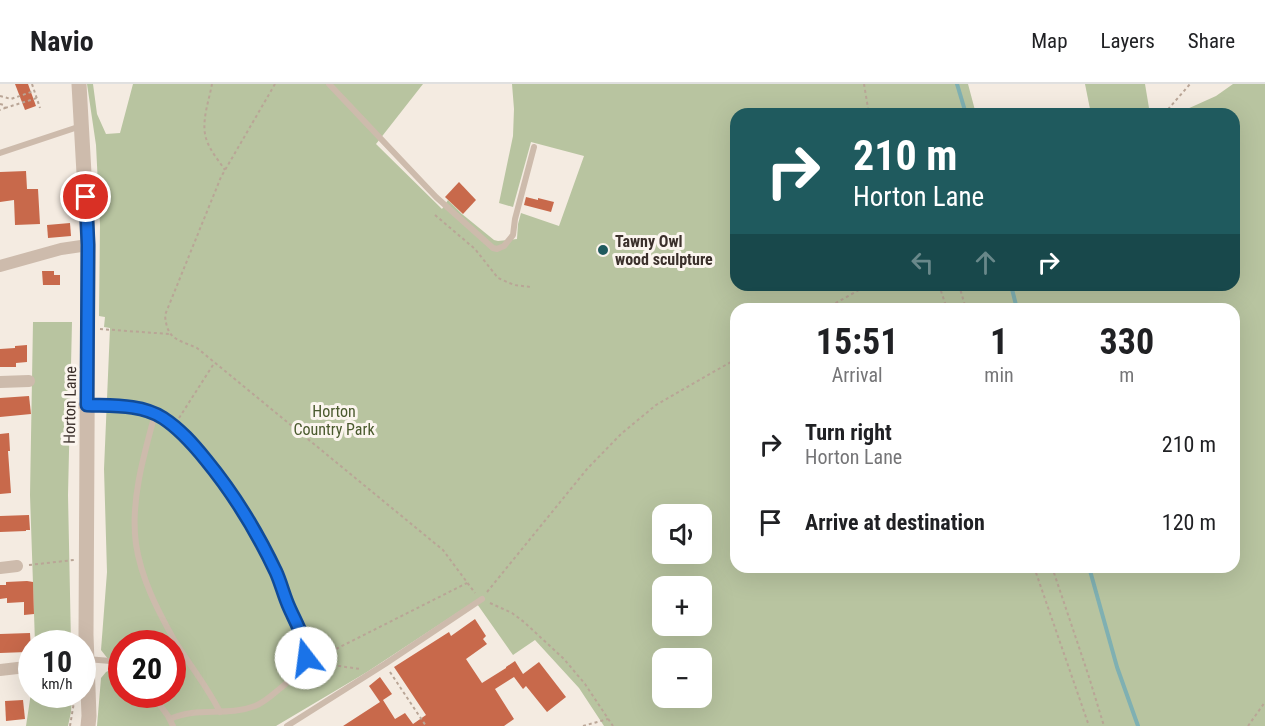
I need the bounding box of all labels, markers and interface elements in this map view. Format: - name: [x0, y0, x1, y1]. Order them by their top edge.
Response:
- text: Navio: [30, 25, 94, 58]
- text: Map: [1031, 29, 1068, 53]
- text: Layers: [1101, 29, 1155, 53]
- text: Share: [1188, 29, 1235, 53]
- text: 210 m: [853, 131, 958, 180]
- icon: right: [754, 132, 832, 210]
- pin: [60, 171, 111, 222]
- icon: arrive: [69, 180, 102, 213]
- text: Horton Lane: [853, 181, 984, 213]
- place label: Tawny Owl wood sculpture: [615, 232, 713, 269]
- marker: Tawny Owl wood sculpture: [596, 243, 610, 257]
- icon: left: [906, 246, 939, 279]
- icon: ahead: [969, 246, 1002, 279]
- icon: right: [1032, 246, 1065, 279]
- text: 15:51: [816, 321, 898, 363]
- text: 1: [990, 321, 1008, 363]
- text: 330: [1100, 321, 1154, 363]
- text: Arrival: [832, 363, 883, 387]
- text: min: [984, 363, 1014, 387]
- text: m: [1119, 363, 1134, 387]
- street label: Horton Lane: [60, 366, 80, 444]
- park label: Horton Country Park: [293, 402, 375, 439]
- text: Turn right: [805, 420, 892, 445]
- icon: right: [754, 428, 787, 461]
- text: 210 m: [1162, 432, 1216, 457]
- text: Horton Lane: [805, 445, 902, 469]
- map controls: [652, 504, 712, 708]
- button: sound: [652, 504, 712, 564]
- icon: arrive: [754, 506, 787, 539]
- text: Arrive at destination: [805, 510, 985, 535]
- text: 120 m: [1162, 510, 1216, 535]
- button: +: [652, 576, 712, 636]
- position arrow: [274, 626, 338, 690]
- speed limit sign: 20: [108, 630, 186, 708]
- text: 10: [42, 644, 72, 679]
- button: −: [652, 648, 712, 708]
- text: km/h: [42, 675, 72, 693]

